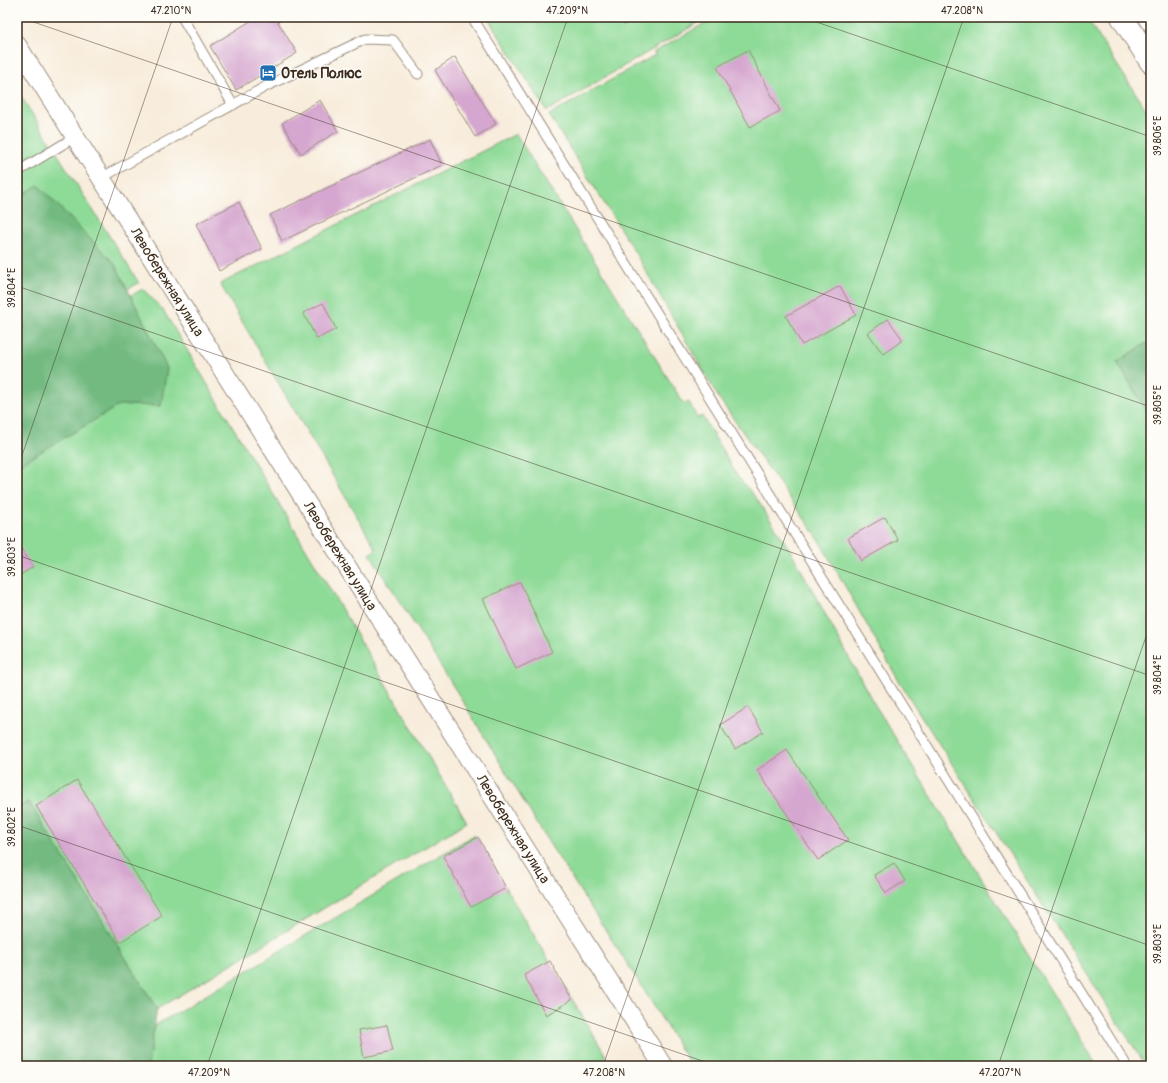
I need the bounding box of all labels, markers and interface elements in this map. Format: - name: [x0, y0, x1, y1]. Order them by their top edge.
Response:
- text: 47.210°N: [151, 5, 192, 17]
- text: 47.209°N: [546, 5, 588, 17]
- text: 47.208°N: [941, 5, 983, 17]
- hotel icon: Отель Полюс: [258, 63, 278, 83]
- place label: Отель Полюс: [281, 65, 362, 82]
- text: 39.806°E: [1152, 116, 1164, 156]
- street label: Левобережная улица: [126, 224, 207, 340]
- text: 39.804°E: [6, 268, 18, 308]
- text: 39.805°E: [1152, 385, 1164, 425]
- street label: Левобережная улица: [299, 498, 380, 614]
- text: 39.803°E: [6, 537, 18, 577]
- text: 39.804°E: [1152, 655, 1164, 695]
- street label: Левобережная улица: [472, 771, 553, 887]
- text: 39.802°E: [6, 807, 18, 847]
- text: 39.803°E: [1152, 924, 1164, 964]
- text: 47.209°N: [188, 1067, 230, 1079]
- text: 47.208°N: [583, 1067, 625, 1079]
- text: 47.207°N: [979, 1067, 1021, 1079]

